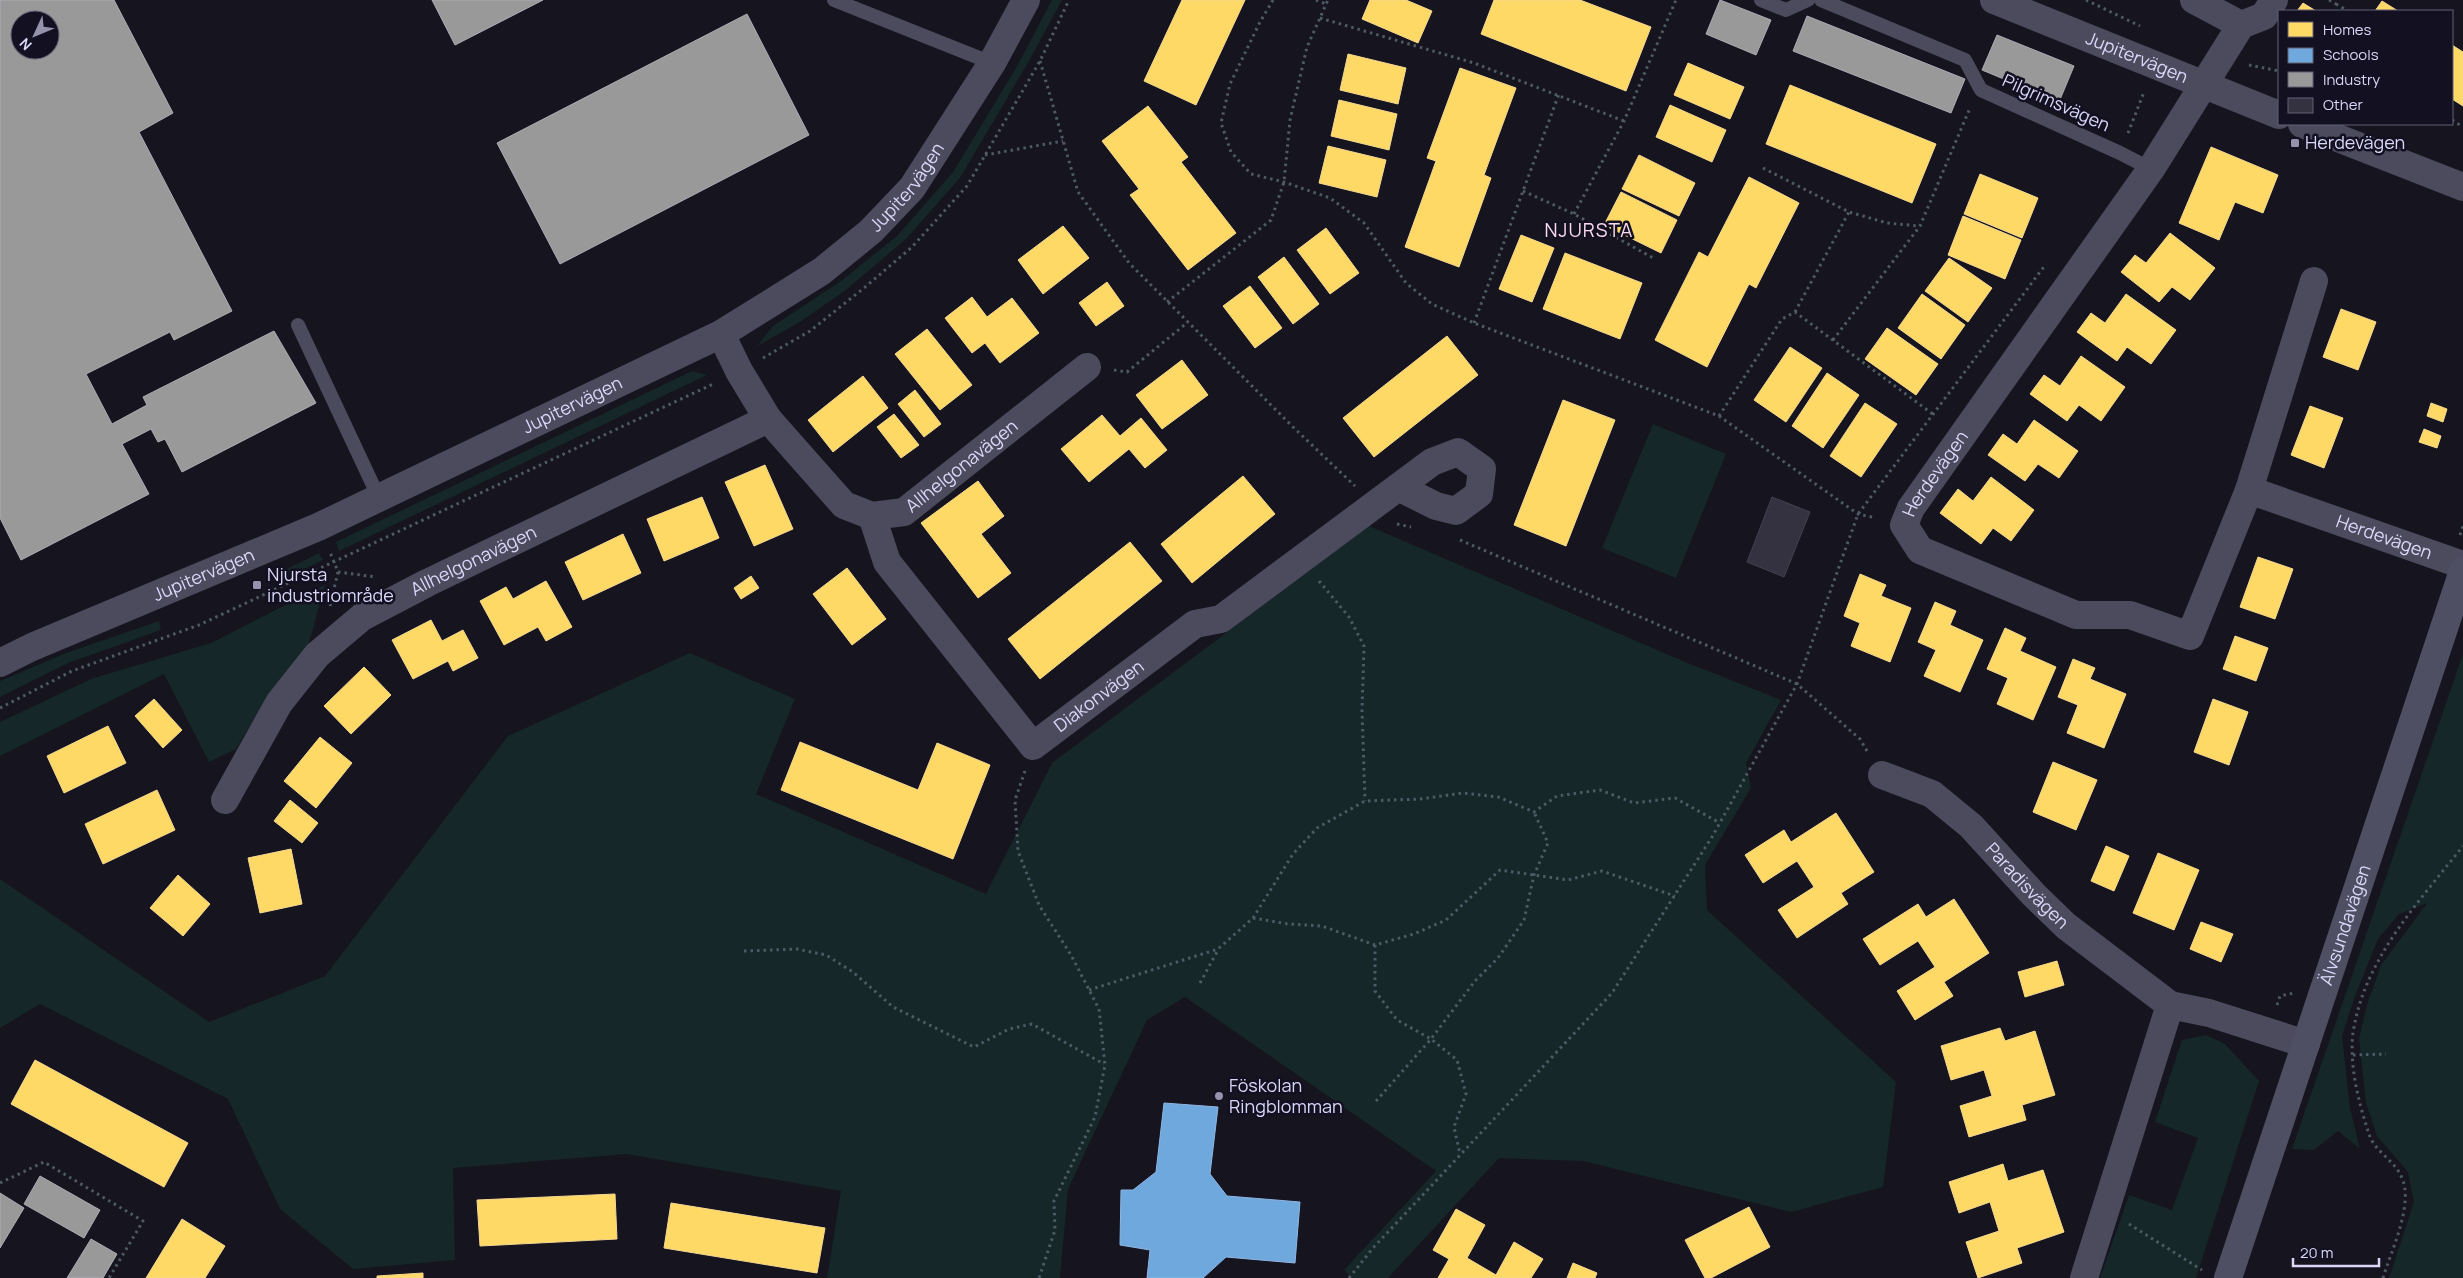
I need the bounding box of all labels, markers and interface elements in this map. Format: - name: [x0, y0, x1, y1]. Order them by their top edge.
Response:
- north arrow: [10, 10, 60, 60]
- legend: [2278, 10, 2453, 125]
- text: Homes: [2323, 19, 2372, 40]
- street label: Jupitervägen: [2083, 25, 2192, 88]
- text: N: [15, 34, 36, 55]
- text: Schools: [2323, 44, 2379, 65]
- street label: Pilgrimsvägen: [1999, 68, 2114, 136]
- text: Industry: [2323, 69, 2380, 90]
- text: Other: [2323, 94, 2364, 115]
- place label: Herdevägen: [2305, 130, 2405, 154]
- marker: Herdevägen: [2289, 137, 2301, 149]
- street label: Jupitervägen: [864, 138, 949, 236]
- district label: NJURSTA: [1545, 217, 1633, 243]
- street label: Jupitervägen: [518, 370, 626, 438]
- street label: Allhelgonavägen: [900, 413, 1022, 517]
- street label: Herdevägen: [1896, 425, 1973, 520]
- street label: Herdevägen: [2333, 508, 2436, 564]
- street label: Allhelgonavägen: [406, 519, 540, 601]
- street label: Jupitervägen: [149, 542, 258, 606]
- place label: Njursta industriområde: [267, 562, 394, 607]
- marker: Njursta industriområde: [251, 579, 263, 591]
- street label: Diakonvägen: [1049, 654, 1148, 737]
- street label: Paradisvägen: [1981, 837, 2075, 934]
- street label: Älvsundavägen: [2313, 861, 2376, 988]
- place label: Föskolan Ringblomman: [1229, 1073, 1343, 1118]
- marker: Föskolan Ringblomman: [1213, 1090, 1225, 1102]
- scale bar: [2293, 1236, 2379, 1268]
- text: 20 m: [2300, 1242, 2333, 1263]

